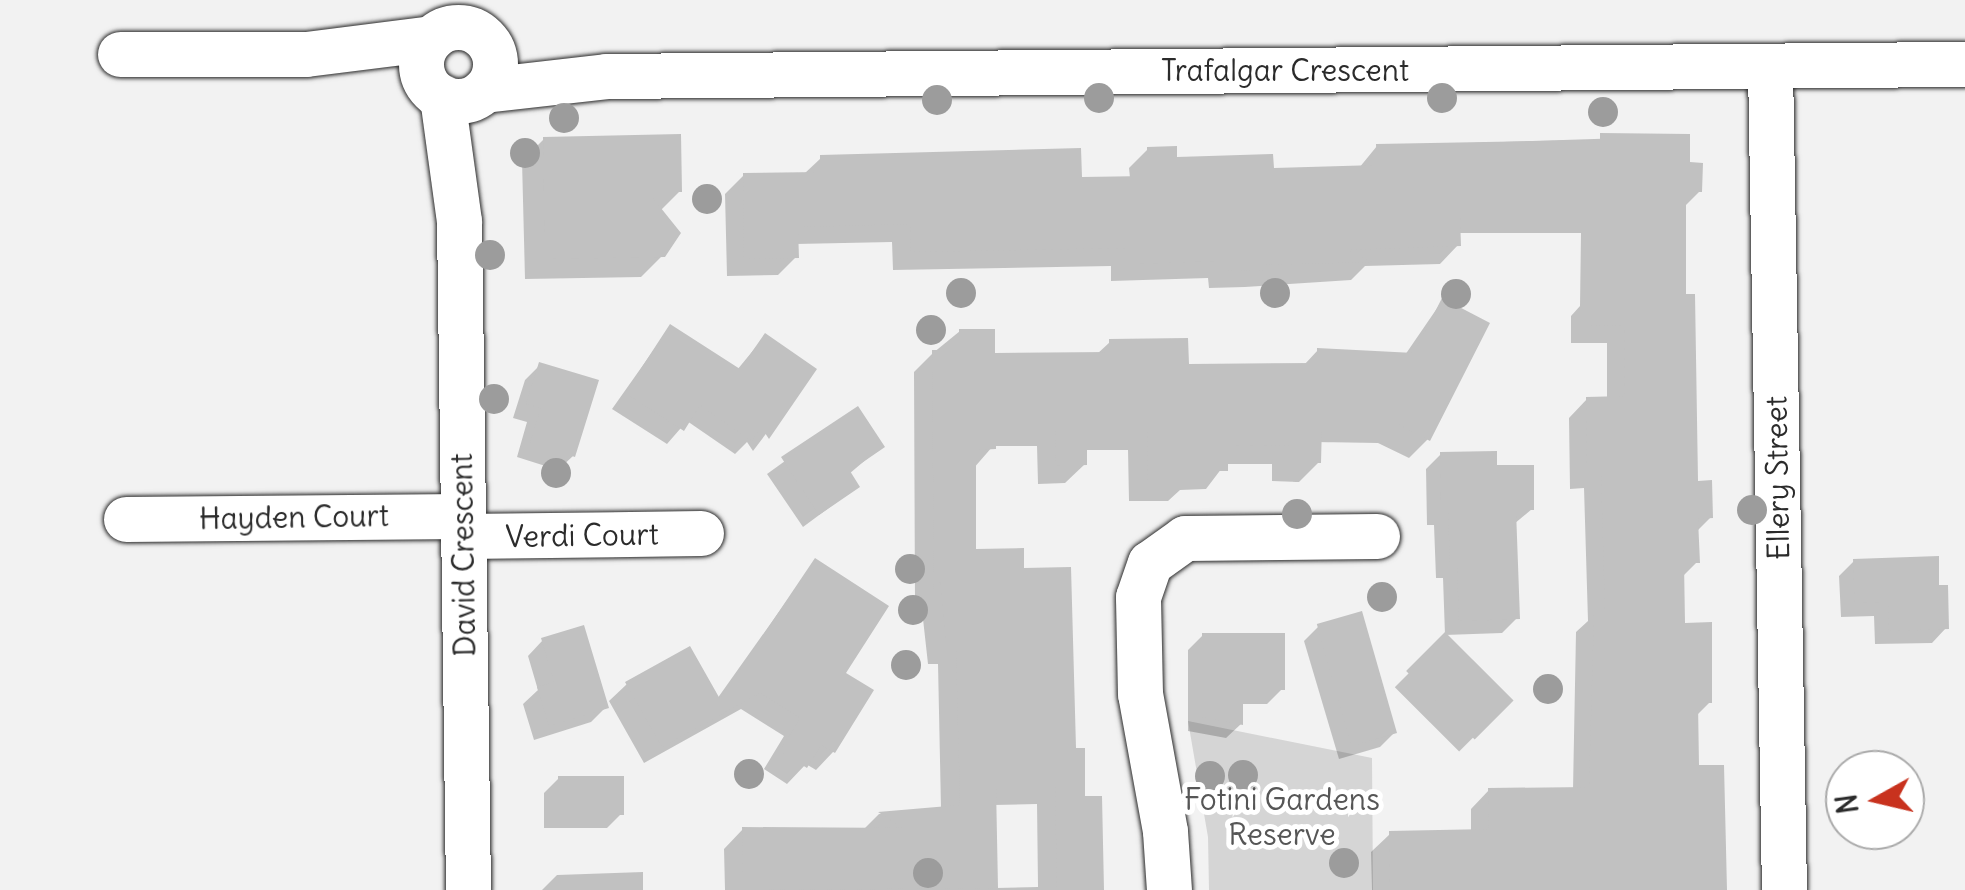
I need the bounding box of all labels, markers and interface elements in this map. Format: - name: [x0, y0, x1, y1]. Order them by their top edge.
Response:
- street label: Trafalgar Crescent: [1161, 52, 1409, 88]
- street label: Ellery Street: [1758, 396, 1796, 560]
- street label: David Crescent: [443, 453, 483, 657]
- street label: Hayden Court: [199, 497, 389, 537]
- street label: Verdi Court: [505, 516, 659, 554]
- north arrow: [1825, 750, 1925, 850]
- park label: Fotini Gardens Reserve: [1184, 781, 1380, 852]
- text: N: [1828, 792, 1866, 816]

